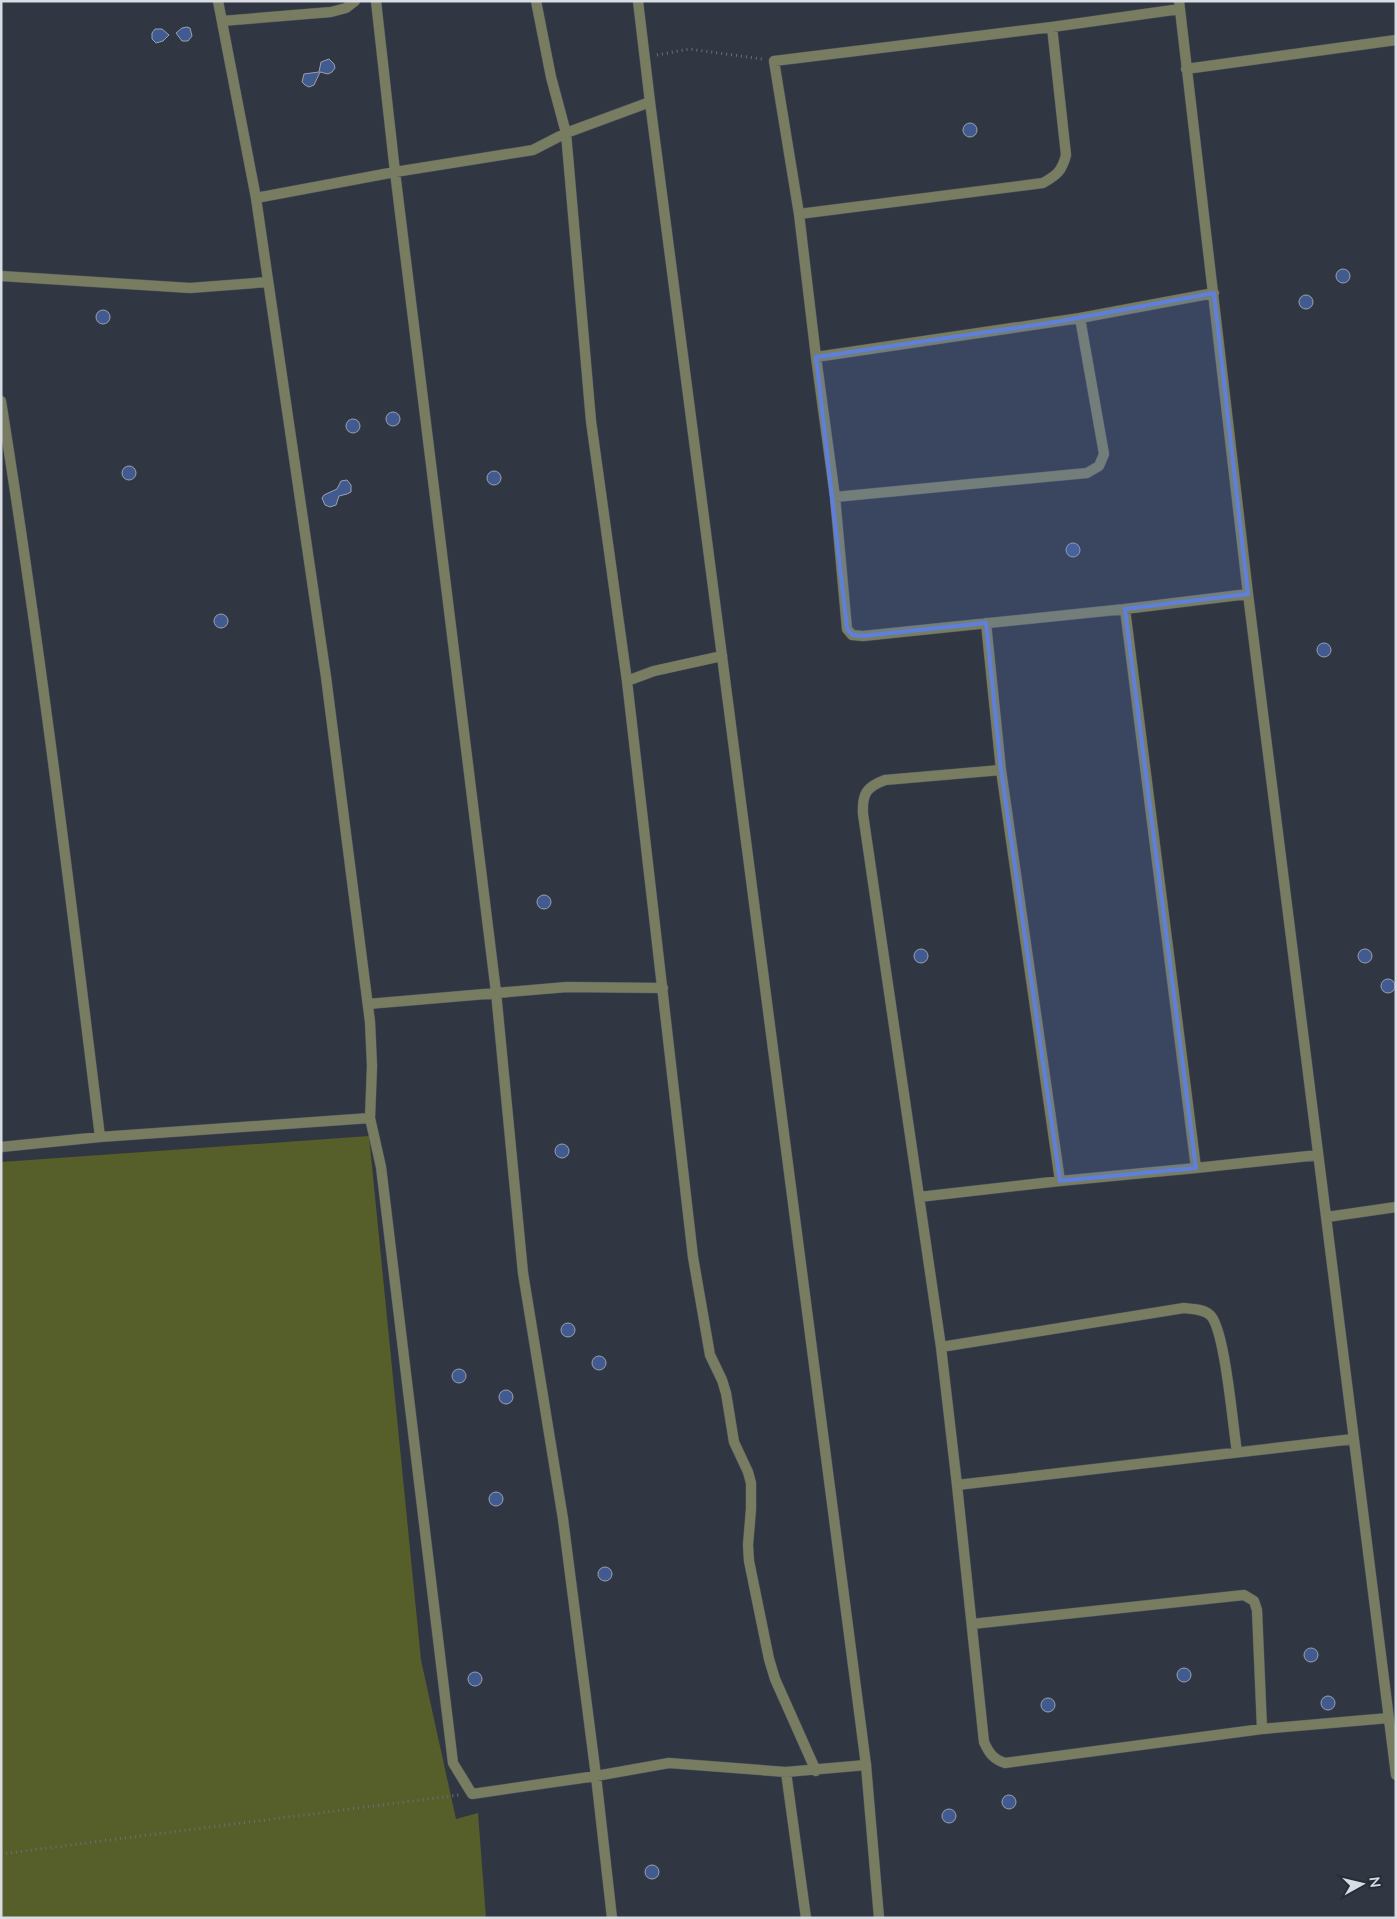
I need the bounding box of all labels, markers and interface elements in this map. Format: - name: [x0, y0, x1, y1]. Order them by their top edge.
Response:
- north arrow: [1337, 1859, 1387, 1909]
- text: N: [1366, 1876, 1385, 1889]

